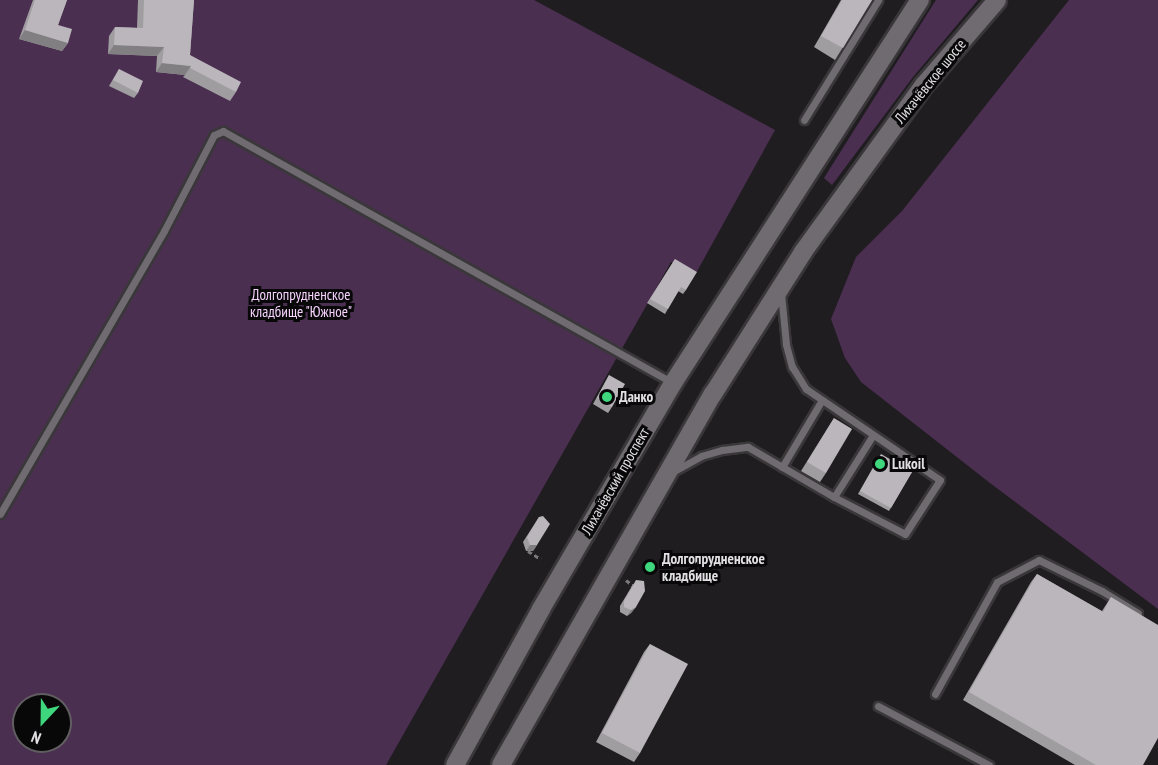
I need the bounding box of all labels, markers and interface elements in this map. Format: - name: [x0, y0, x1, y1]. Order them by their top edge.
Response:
- street label: Лихачёвское шоссе: [891, 35, 969, 127]
- park label: Долгопрудненское кладбище "Южное": [250, 285, 352, 320]
- place label: Данко: [619, 388, 653, 406]
- marker: Данко: [600, 390, 614, 404]
- street label: Лихачёвский проспект: [577, 425, 653, 537]
- place label: Lukoil: [892, 455, 925, 473]
- marker: Lukoil: [873, 457, 887, 471]
- place label: Долгопрудненское кладбище: [662, 549, 765, 584]
- marker: Долгопрудненское кладбище: [643, 560, 657, 574]
- north arrow: [12, 693, 72, 753]
- text: N: [28, 727, 44, 749]

